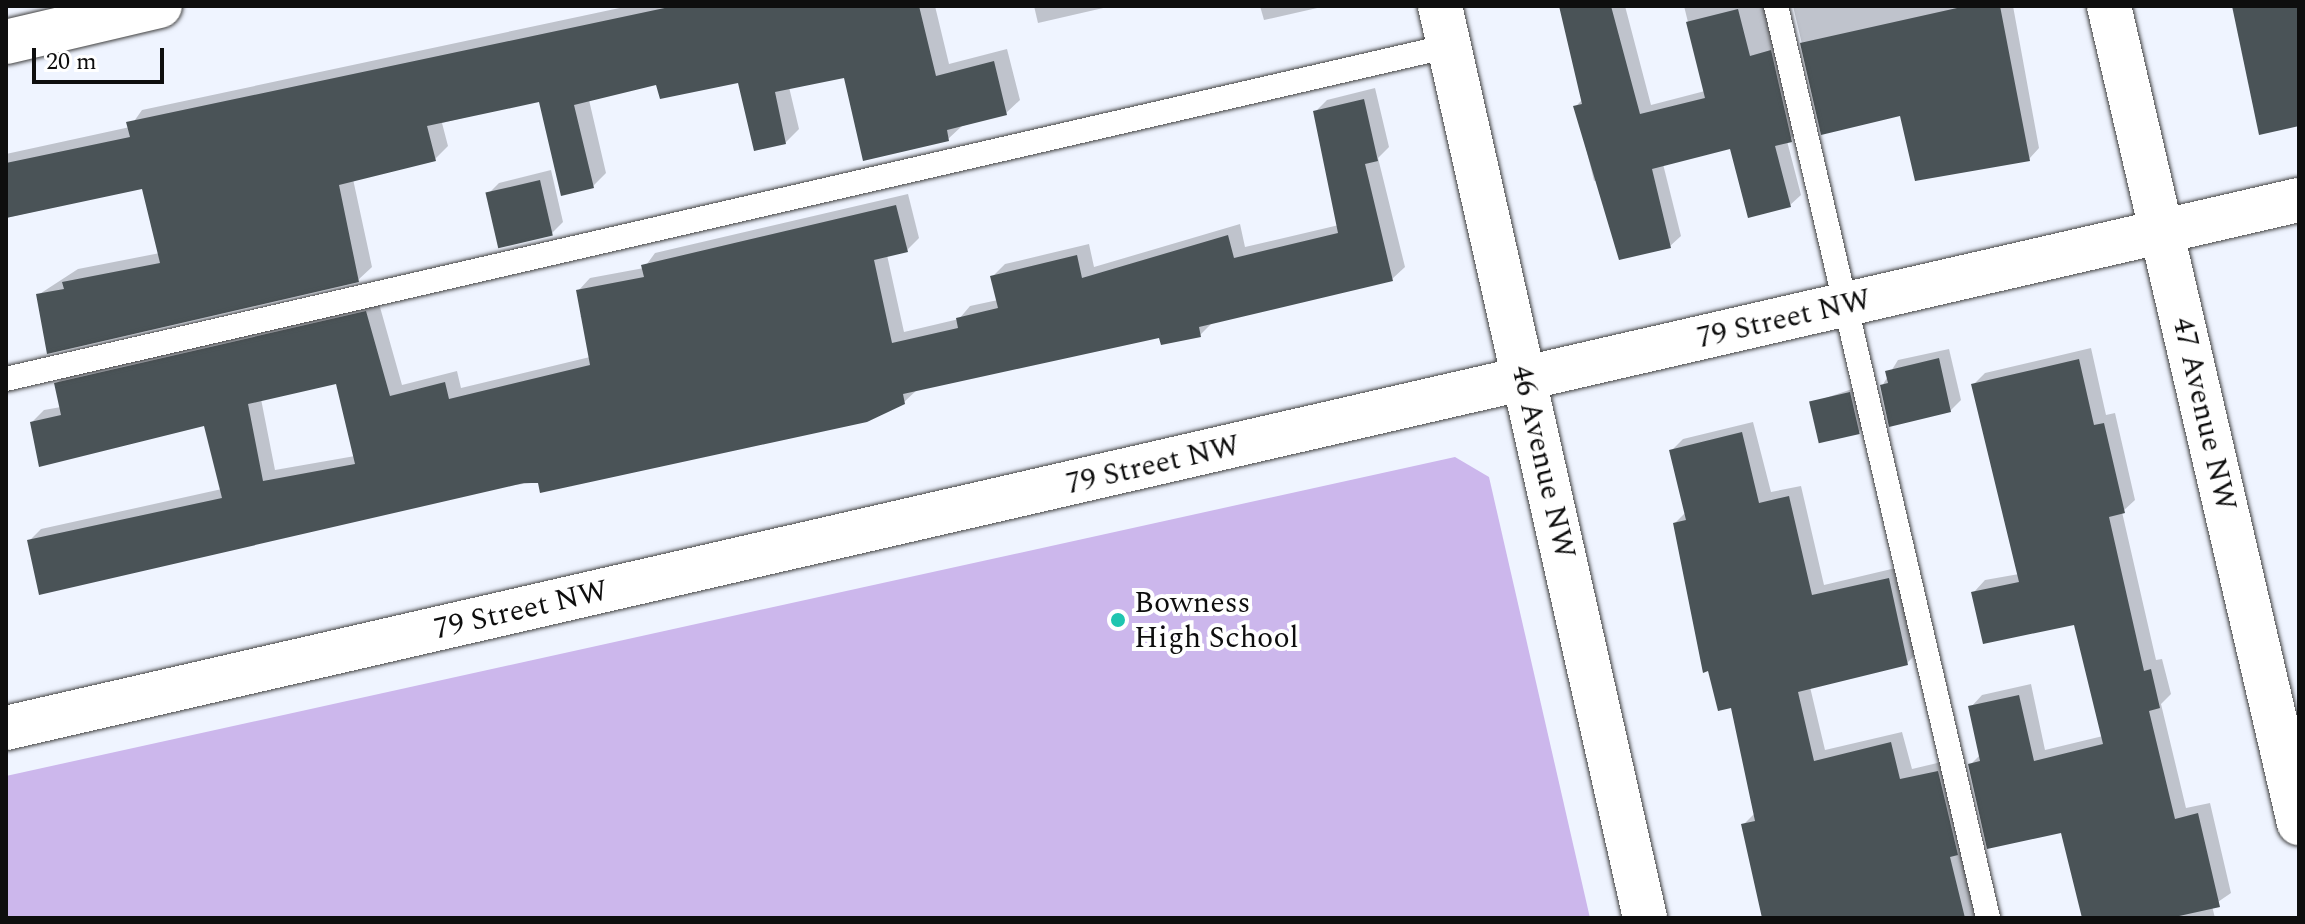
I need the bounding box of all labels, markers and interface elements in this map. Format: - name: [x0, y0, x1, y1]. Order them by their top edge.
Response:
- scale bar: [36, 32, 168, 82]
- text: 20 m: [46, 44, 97, 80]
- street label: 79 Street NW: [1694, 282, 1874, 356]
- street label: 47 Avenue NW: [2164, 314, 2244, 514]
- street label: 46 Avenue NW: [1503, 362, 1583, 562]
- street label: 79 Street NW: [1063, 428, 1243, 502]
- street label: 79 Street NW: [431, 573, 611, 647]
- place label: Bowness High School: [1134, 585, 1298, 656]
- marker: Bowness High School: [1109, 611, 1127, 629]

